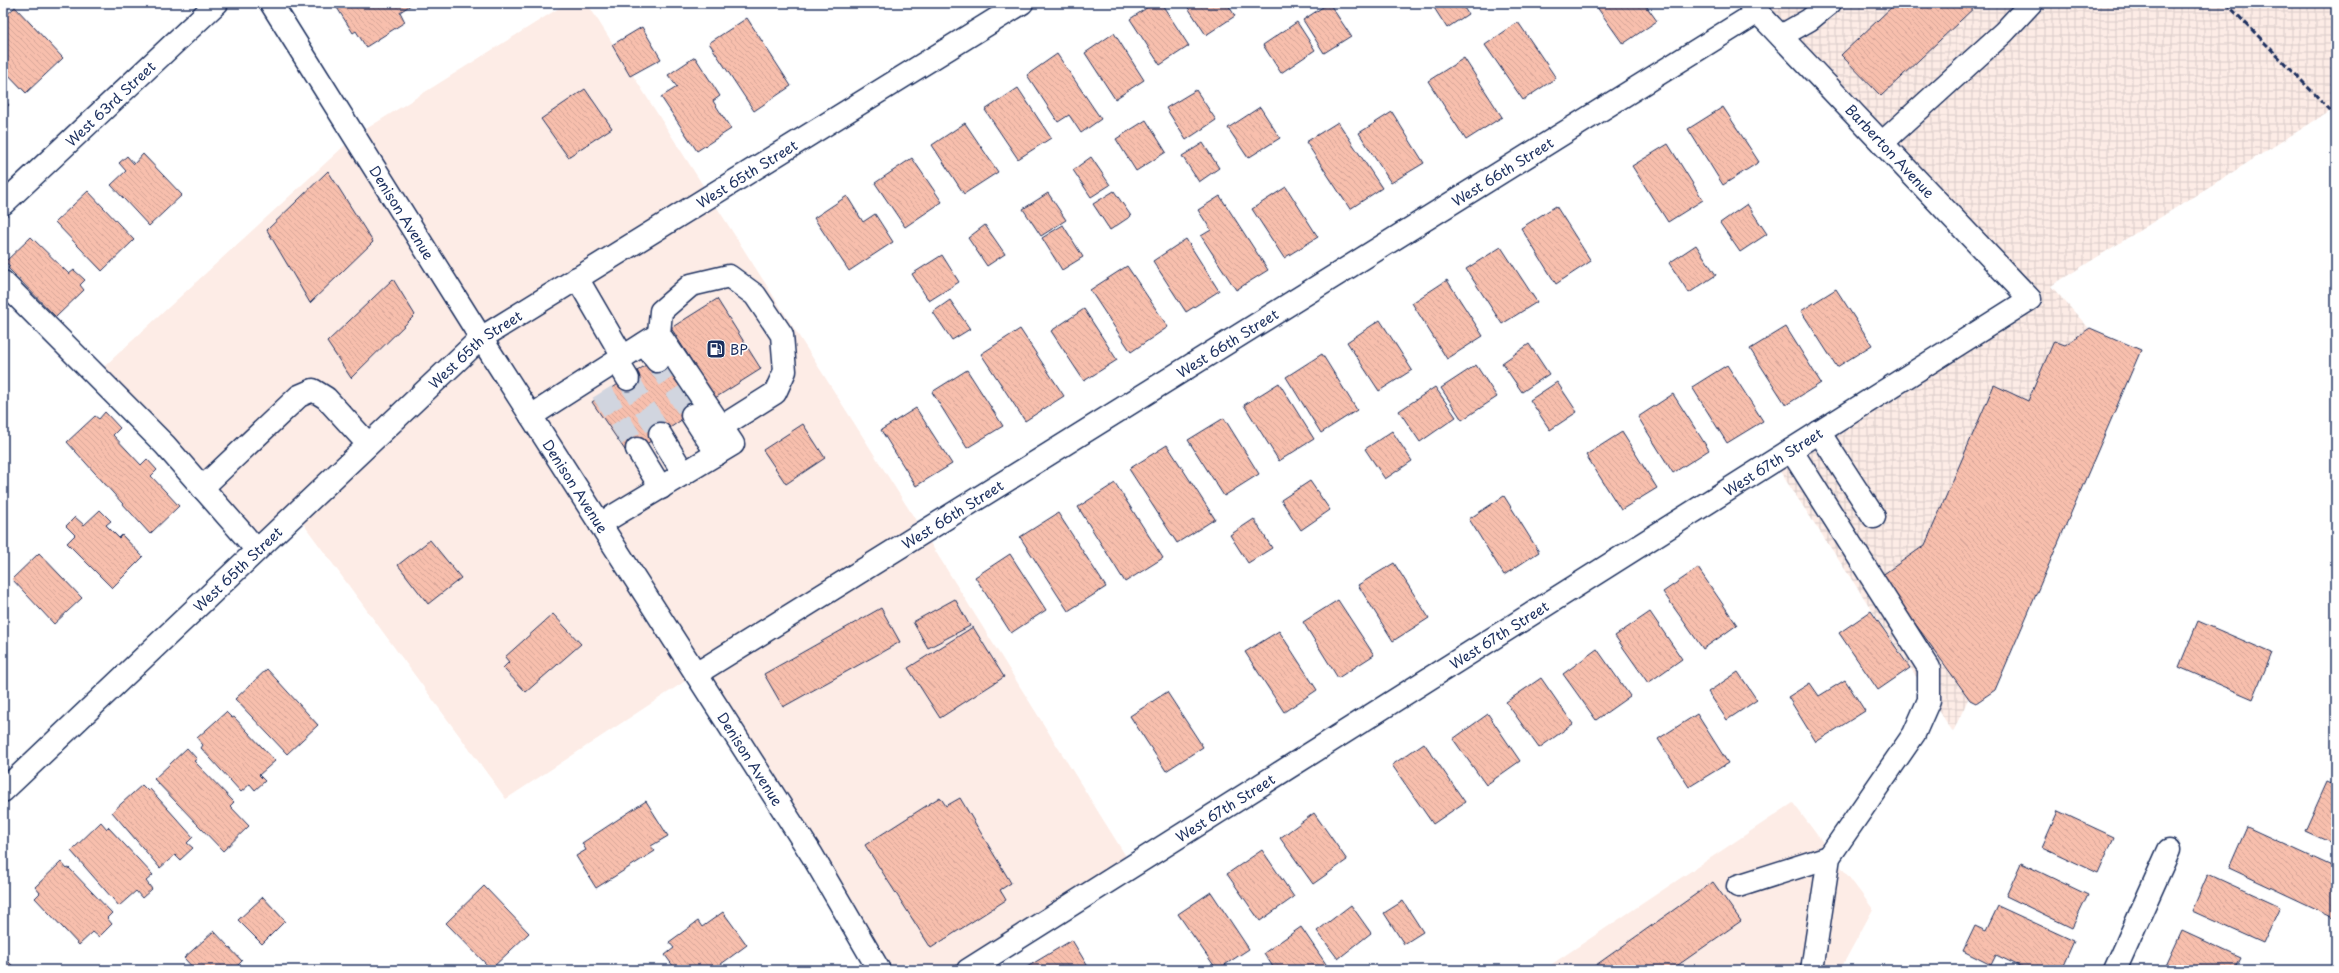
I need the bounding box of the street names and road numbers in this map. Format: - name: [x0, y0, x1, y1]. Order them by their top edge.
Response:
- street label: West 63rd Street: [60, 56, 160, 151]
- street label: Barberton Avenue: [1841, 99, 1940, 203]
- street label: West 66th Street: [1447, 132, 1557, 211]
- street label: West 65th Street: [692, 134, 802, 213]
- street label: Denison Avenue: [365, 161, 440, 264]
- street label: West 66th Street: [1172, 303, 1282, 383]
- street label: West 65th Street: [423, 305, 526, 393]
- street label: West 67th Street: [1719, 422, 1827, 501]
- street label: Denison Avenue: [538, 435, 614, 537]
- street label: West 66th Street: [897, 474, 1007, 554]
- street label: West 65th Street: [188, 521, 287, 616]
- street label: West 67th Street: [1445, 595, 1553, 674]
- street label: Denison Avenue: [713, 708, 788, 810]
- street label: West 67th Street: [1171, 768, 1279, 847]

